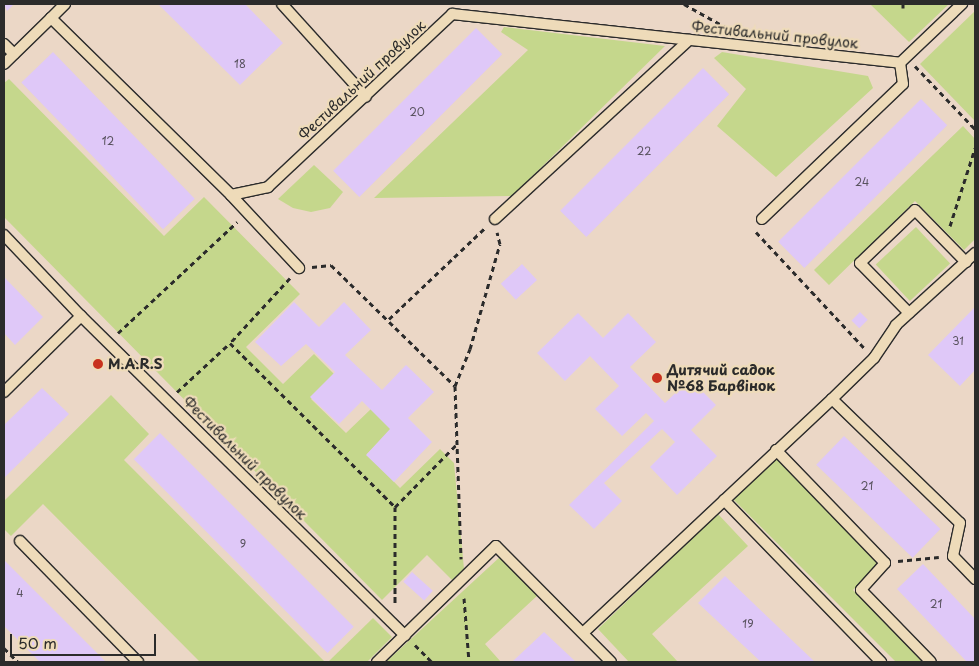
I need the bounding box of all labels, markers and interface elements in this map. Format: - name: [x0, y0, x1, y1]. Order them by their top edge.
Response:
- street label: Фестивальний провулок: [295, 17, 429, 143]
- street label: Фестивальний провулок: [691, 18, 859, 52]
- house number: 18: [234, 57, 246, 71]
- house number: 20: [409, 105, 425, 119]
- house number: 12: [102, 134, 114, 148]
- house number: 22: [637, 144, 651, 158]
- house number: 24: [855, 175, 869, 189]
- house number: 31: [952, 334, 964, 348]
- place label: M.A.R.S: [108, 356, 162, 372]
- marker: M.A.R.S: [92, 358, 104, 370]
- place label: Дитячий садок №68 Барвінок: [667, 362, 776, 394]
- marker: Дитячий садок №68 Барвінок: [651, 372, 663, 384]
- street label: Фестивальний провулок: [180, 393, 310, 523]
- house number: 21: [861, 479, 873, 493]
- house number: 9: [240, 537, 246, 551]
- house number: 4: [16, 586, 24, 600]
- house number: 21: [930, 597, 942, 611]
- house number: 19: [742, 617, 754, 631]
- scale bar: [12, 624, 159, 656]
- text: 50 m: [18, 631, 57, 654]

